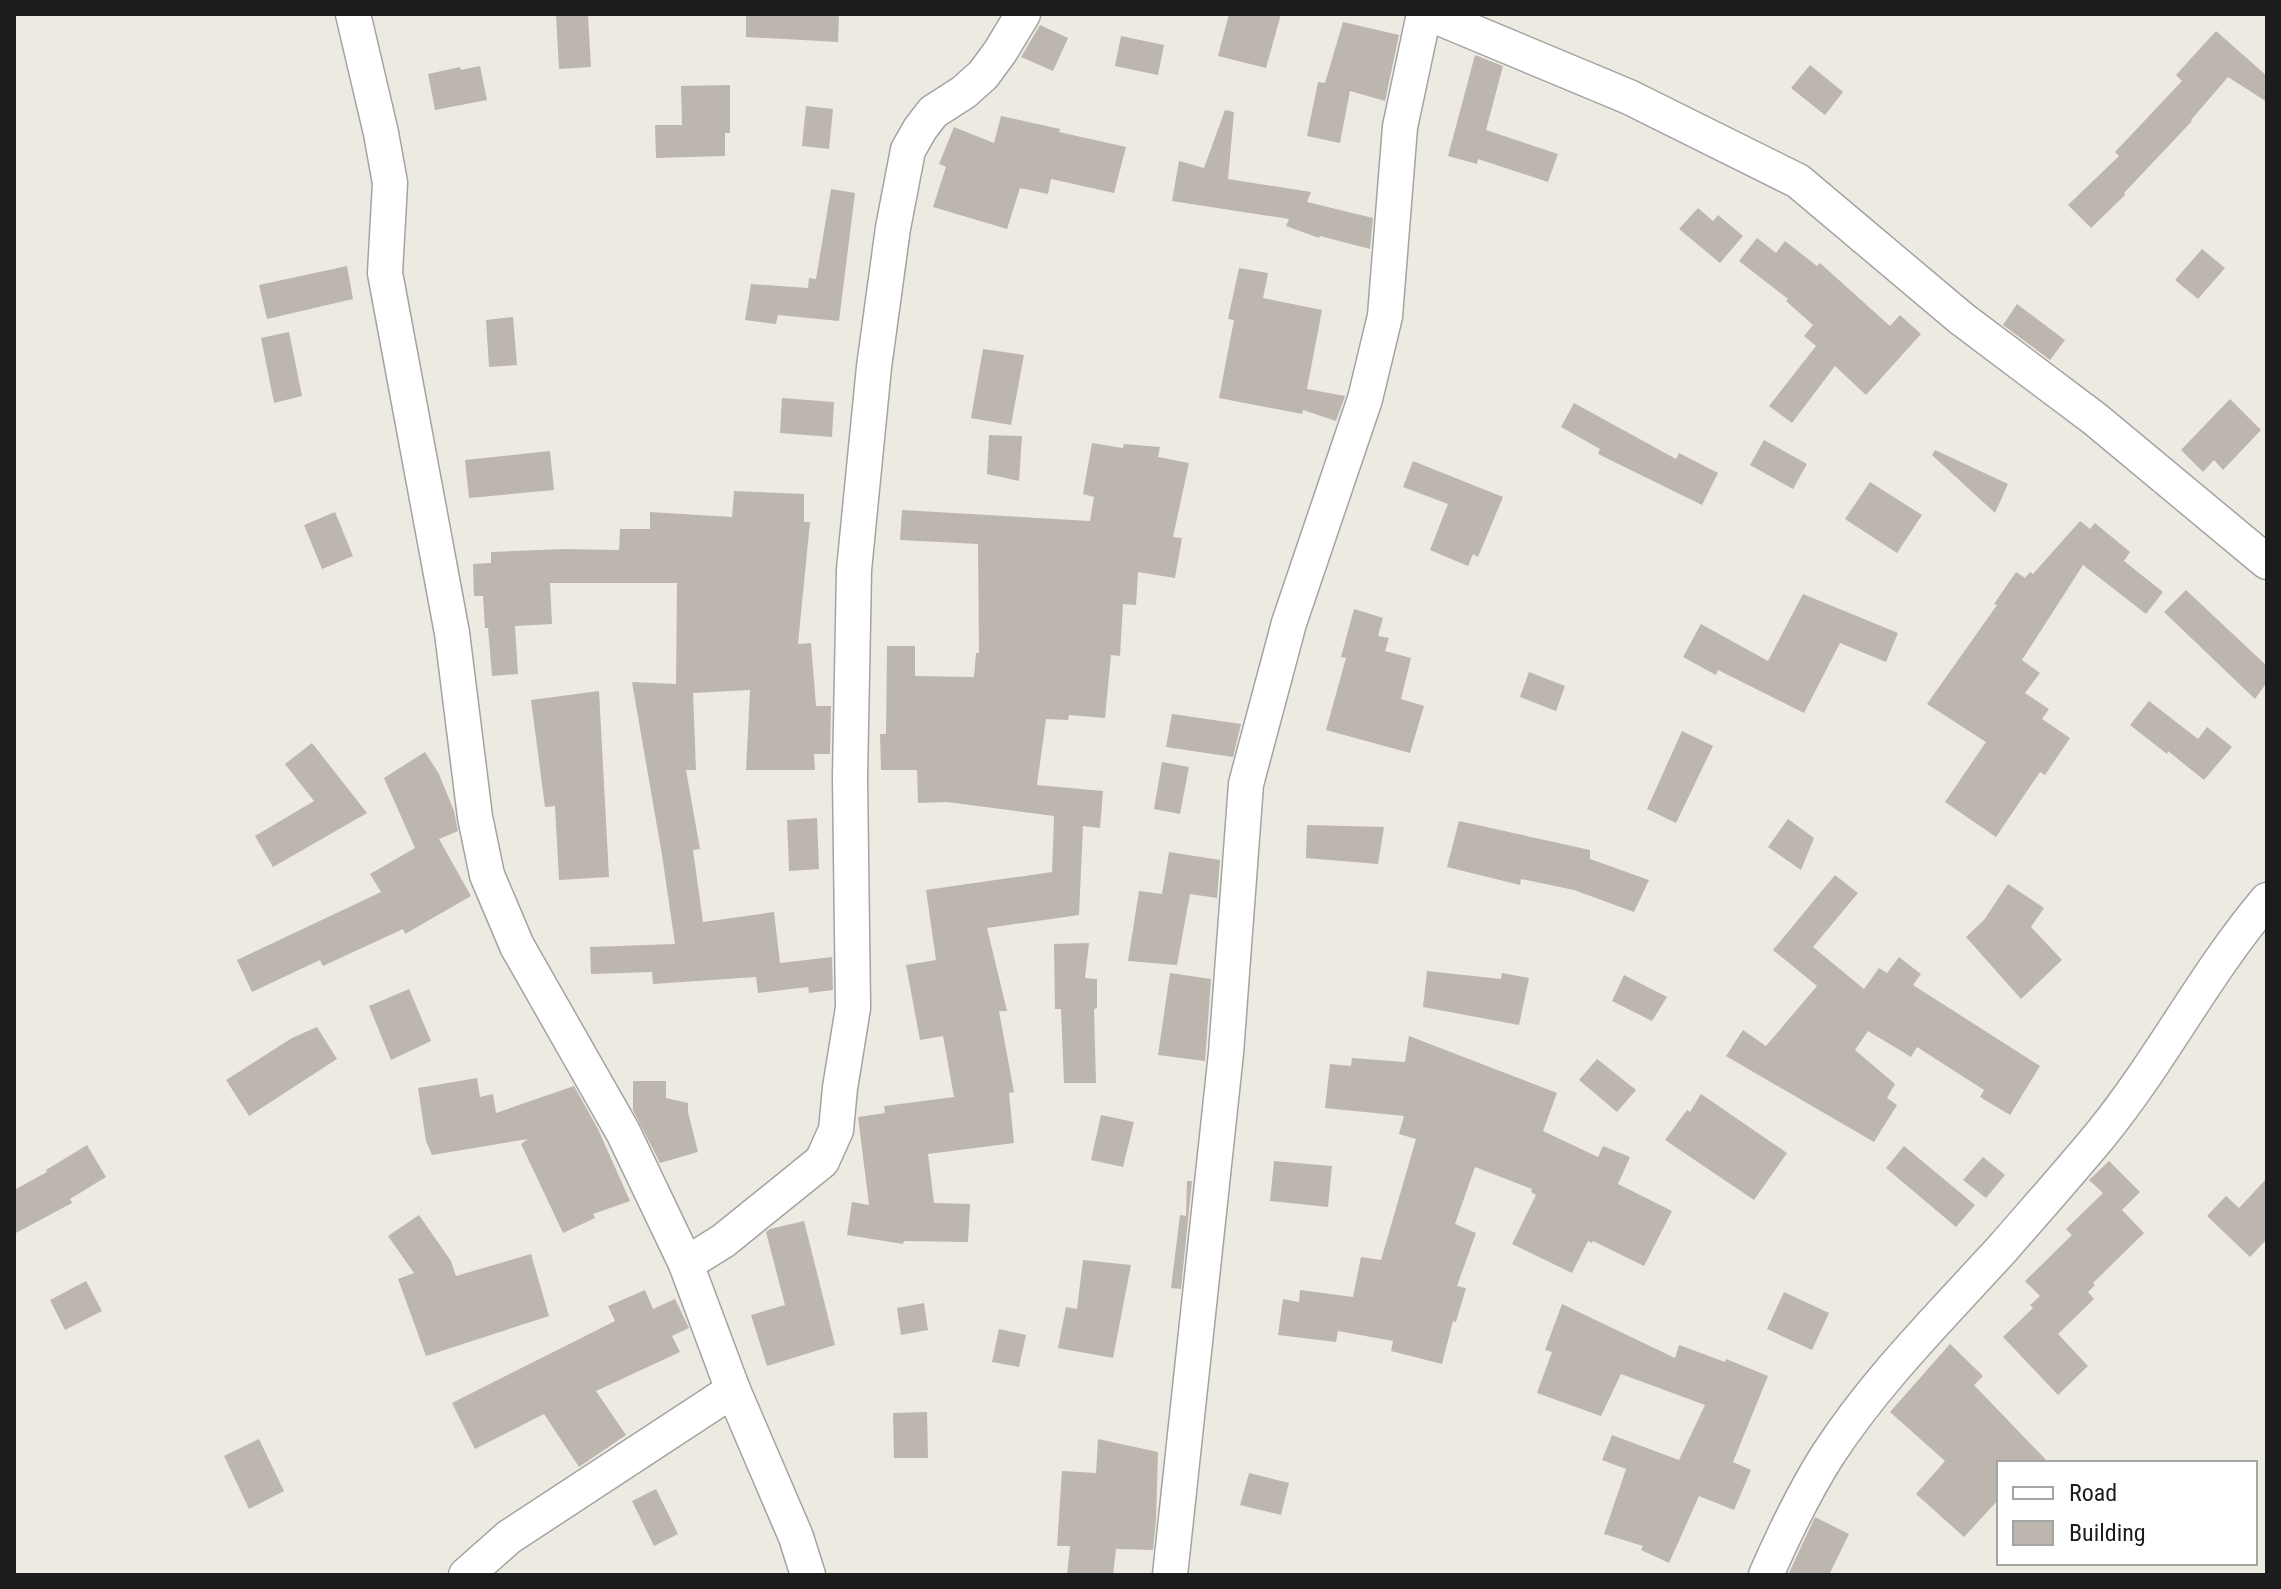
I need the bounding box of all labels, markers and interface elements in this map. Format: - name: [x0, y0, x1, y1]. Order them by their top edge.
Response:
- legend: [1997, 1461, 2257, 1565]
- text: Road: [2069, 1479, 2117, 1507]
- text: Building: [2069, 1519, 2146, 1547]

